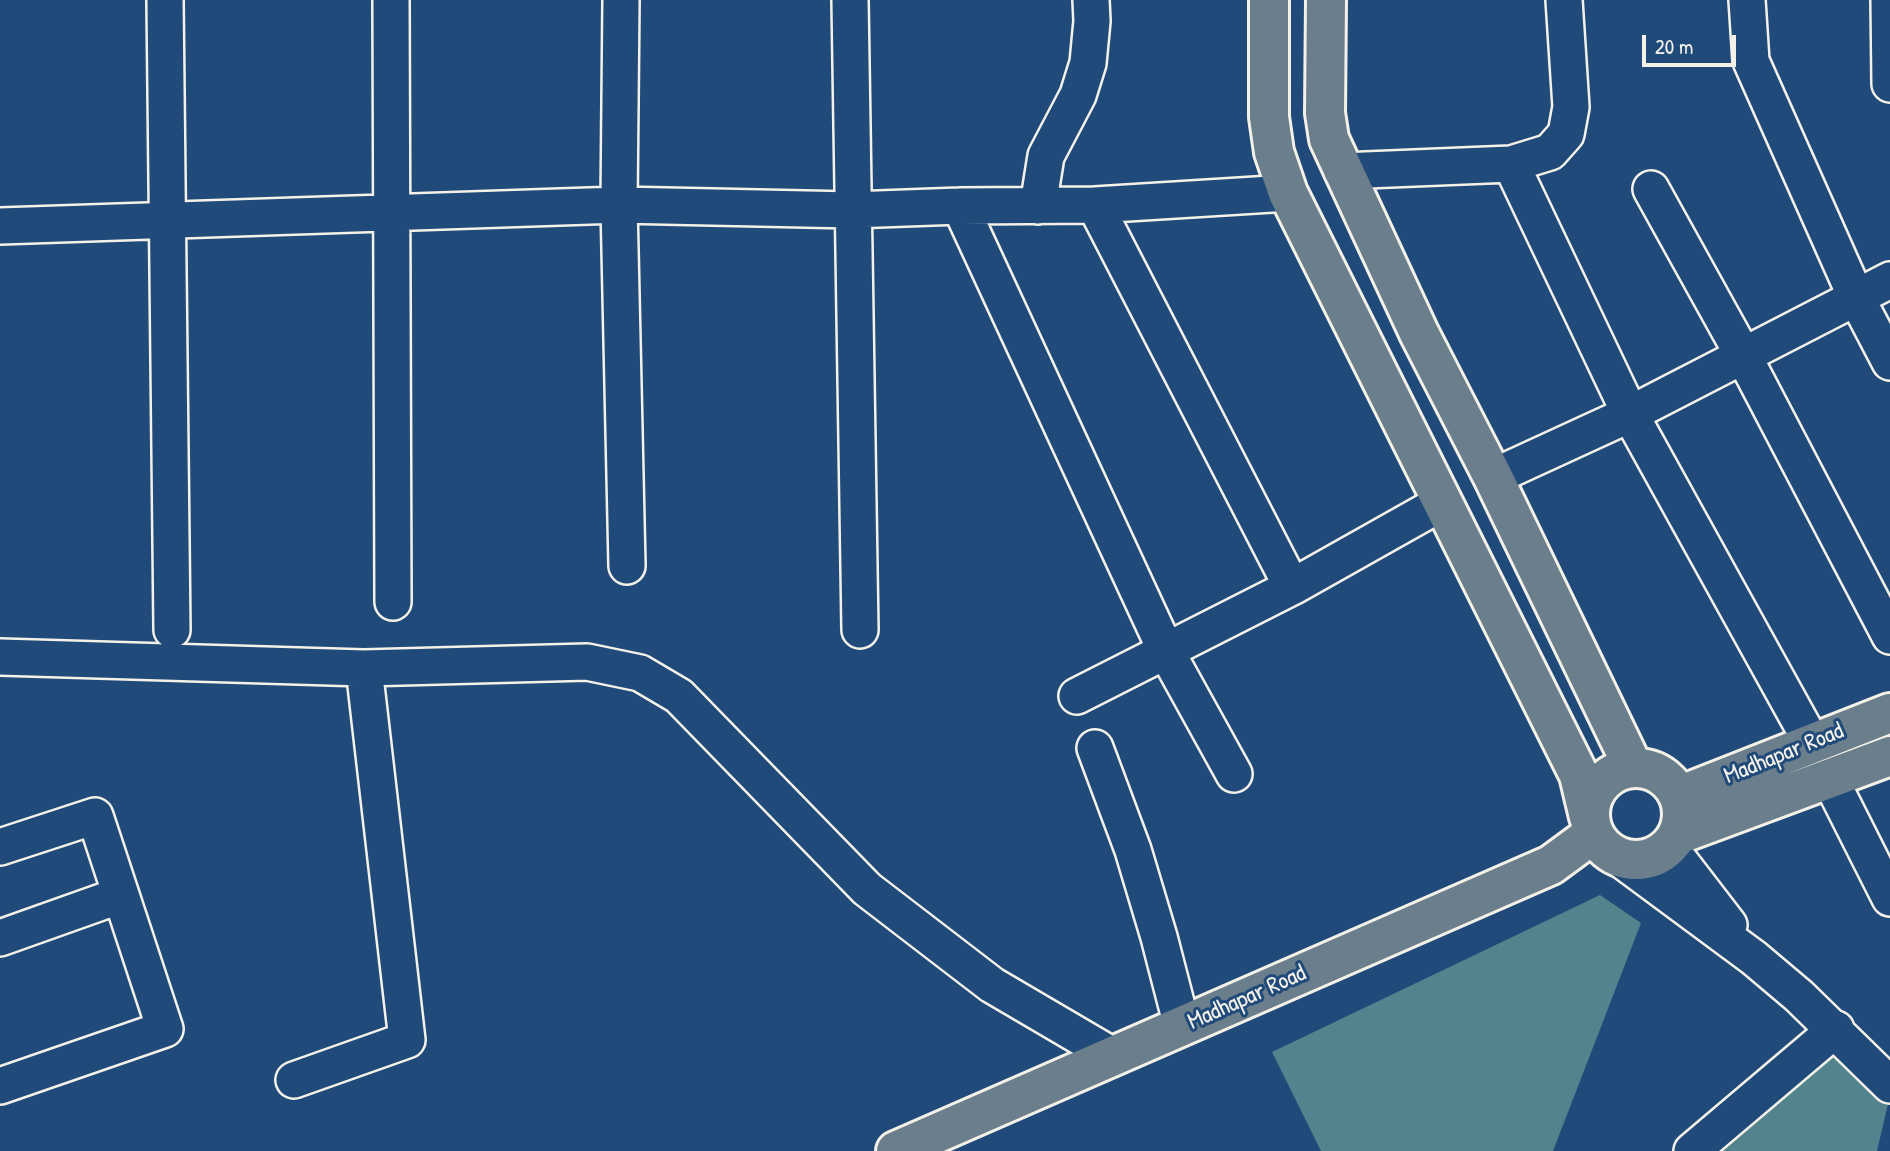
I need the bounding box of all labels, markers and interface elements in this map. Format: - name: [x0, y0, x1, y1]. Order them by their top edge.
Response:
- scale bar: [1645, 21, 1740, 65]
- text: 20 m: [1655, 32, 1693, 61]
- street label: Madhapar Road: [1720, 717, 1848, 791]
- street label: Madhapar Road: [1183, 959, 1311, 1037]

